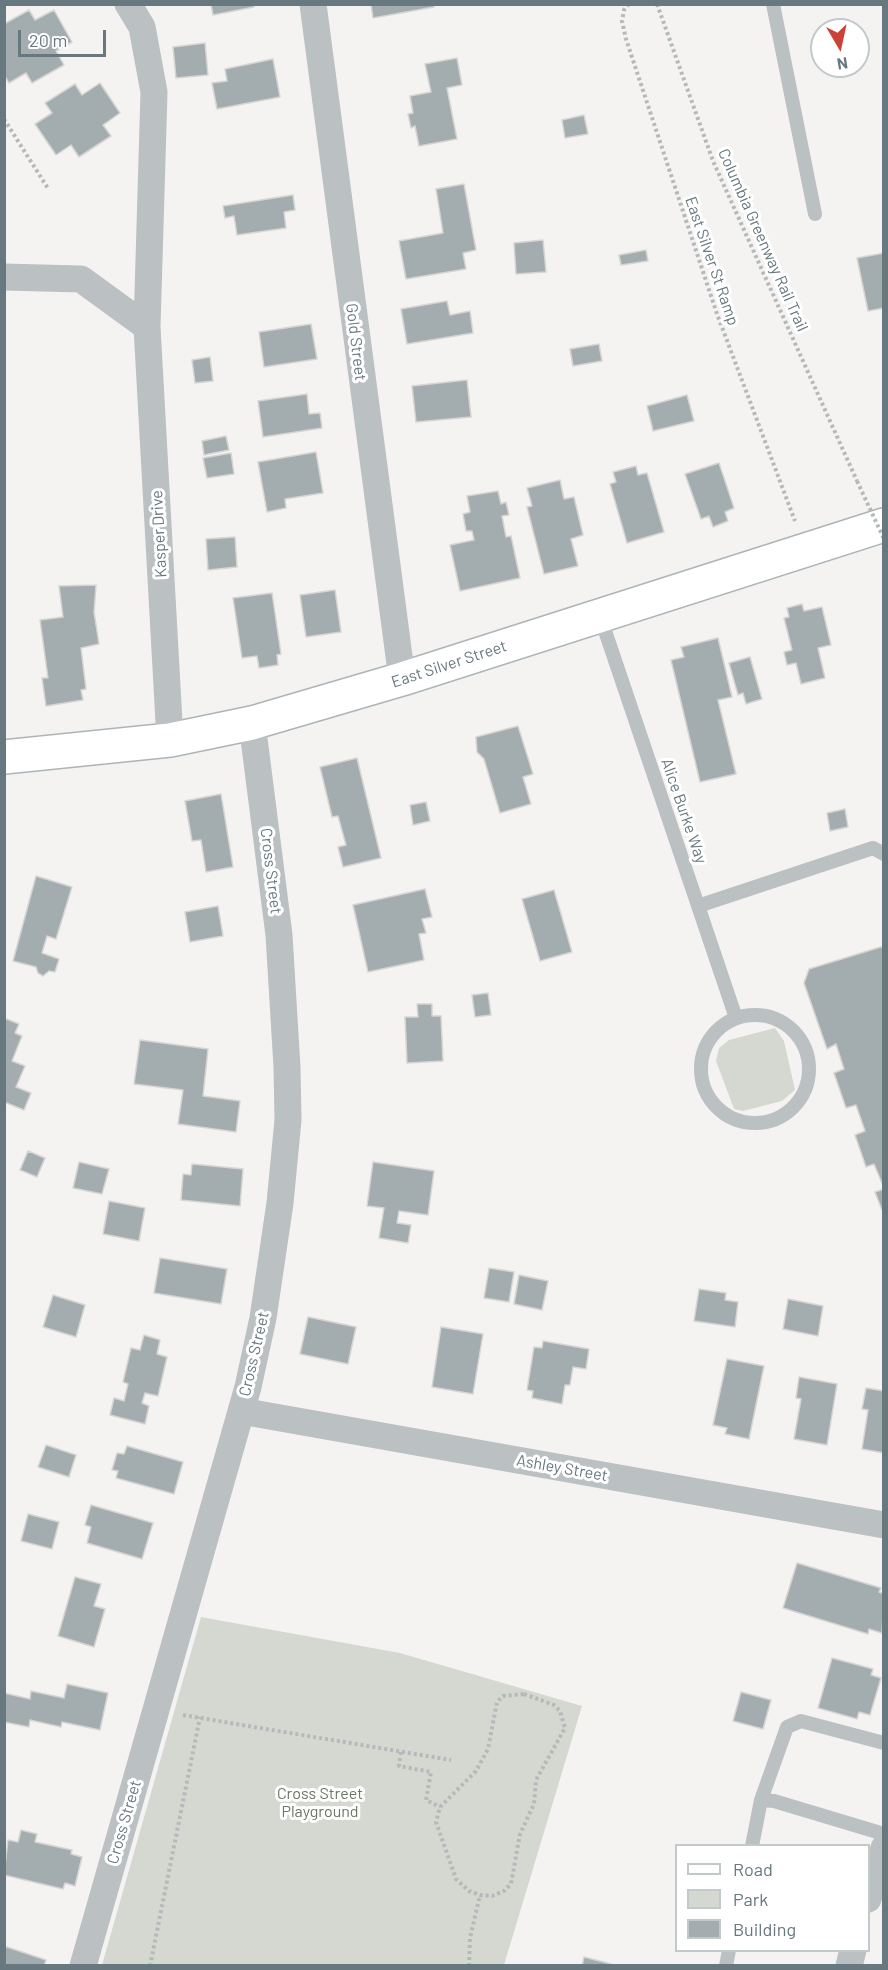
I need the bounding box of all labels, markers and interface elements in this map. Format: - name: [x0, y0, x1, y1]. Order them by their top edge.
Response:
- scale bar: [21, 18, 110, 56]
- north arrow: [810, 18, 870, 78]
- text: 20 m: [29, 29, 67, 51]
- text: N: [836, 54, 849, 75]
- street label: Columbia Greenway Rail Trail: [714, 146, 812, 334]
- street label: East Silver St Ramp: [681, 194, 743, 328]
- street label: Gold Street: [342, 302, 370, 382]
- street label: Kasper Drive: [147, 490, 171, 578]
- street label: East Silver Street: [389, 636, 509, 692]
- street label: Alice Burke Way: [657, 756, 711, 866]
- street label: Cross Street: [256, 827, 286, 915]
- street label: Cross Street: [235, 1310, 273, 1398]
- street label: Ashley Street: [515, 1451, 609, 1485]
- street label: Cross Street: [103, 1778, 145, 1866]
- park label: Cross Street Playground: [277, 1784, 363, 1822]
- legend: [675, 1844, 870, 1952]
- text: Road: [733, 1858, 773, 1880]
- text: Park: [733, 1888, 768, 1910]
- text: Building: [733, 1918, 796, 1940]

